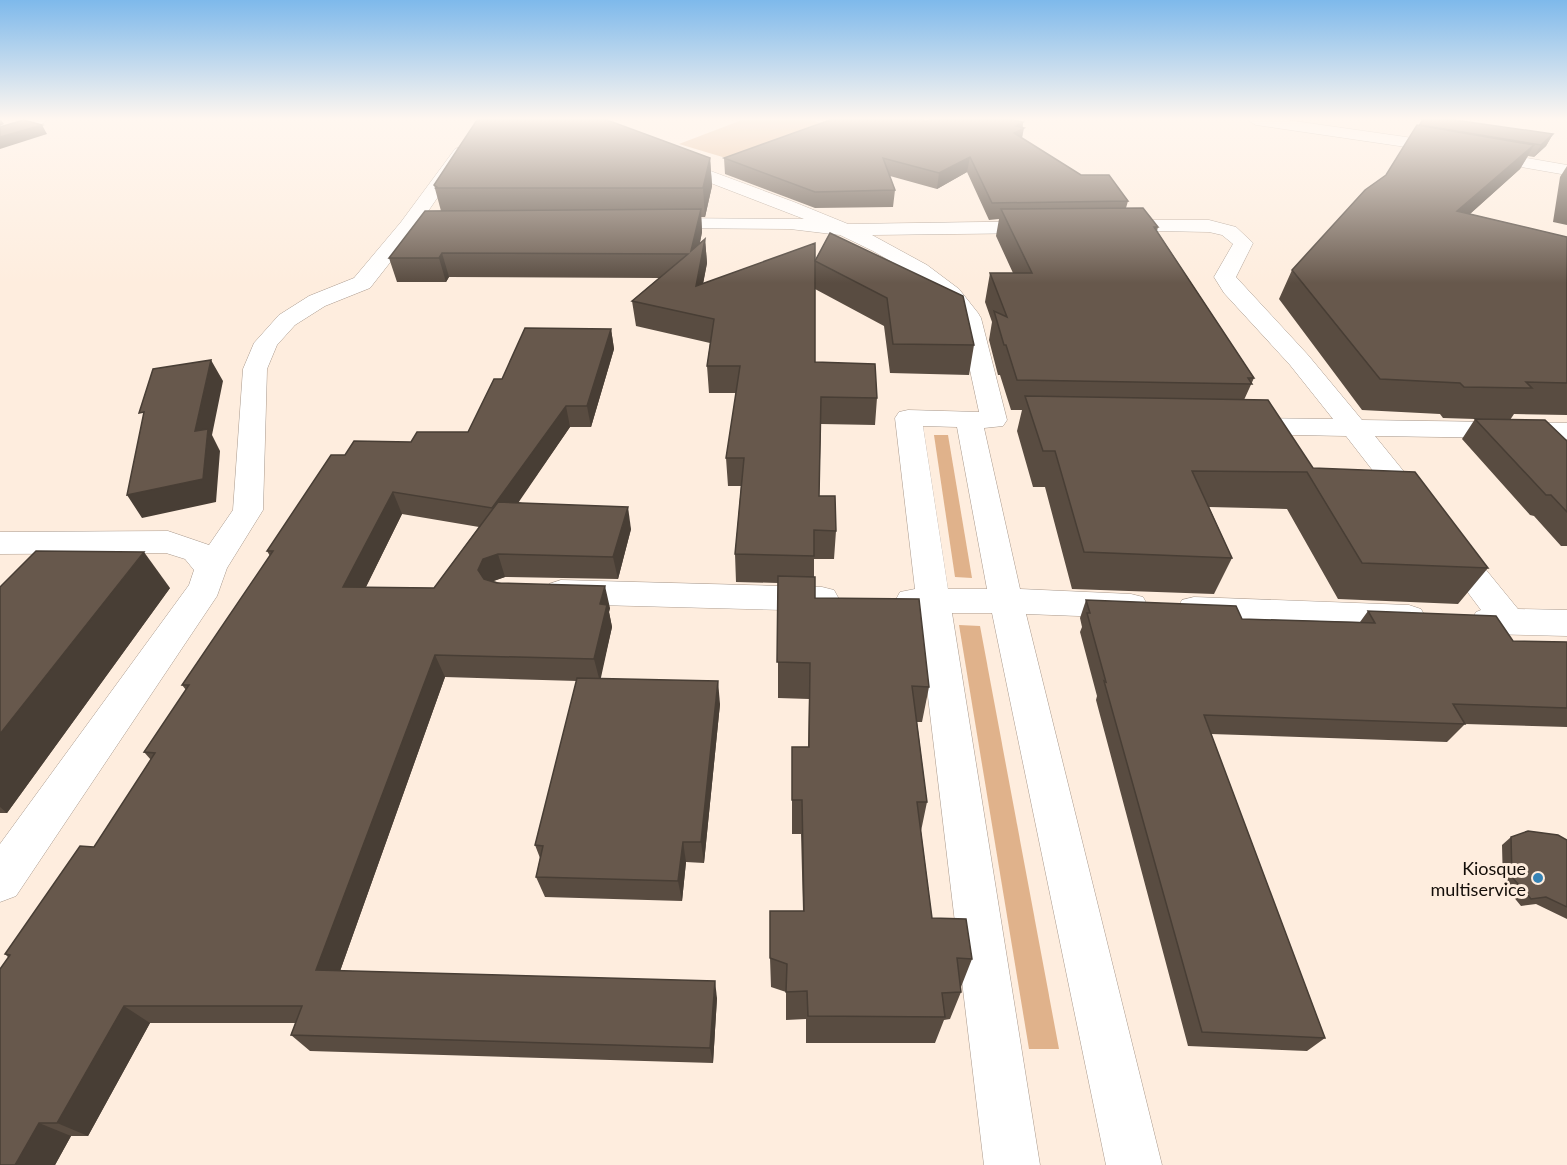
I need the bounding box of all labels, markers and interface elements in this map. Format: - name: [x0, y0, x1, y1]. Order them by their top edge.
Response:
- place label: Kiosque multiservice: [1430, 857, 1526, 900]
- marker: Kiosque multiservice: [1531, 871, 1545, 885]

